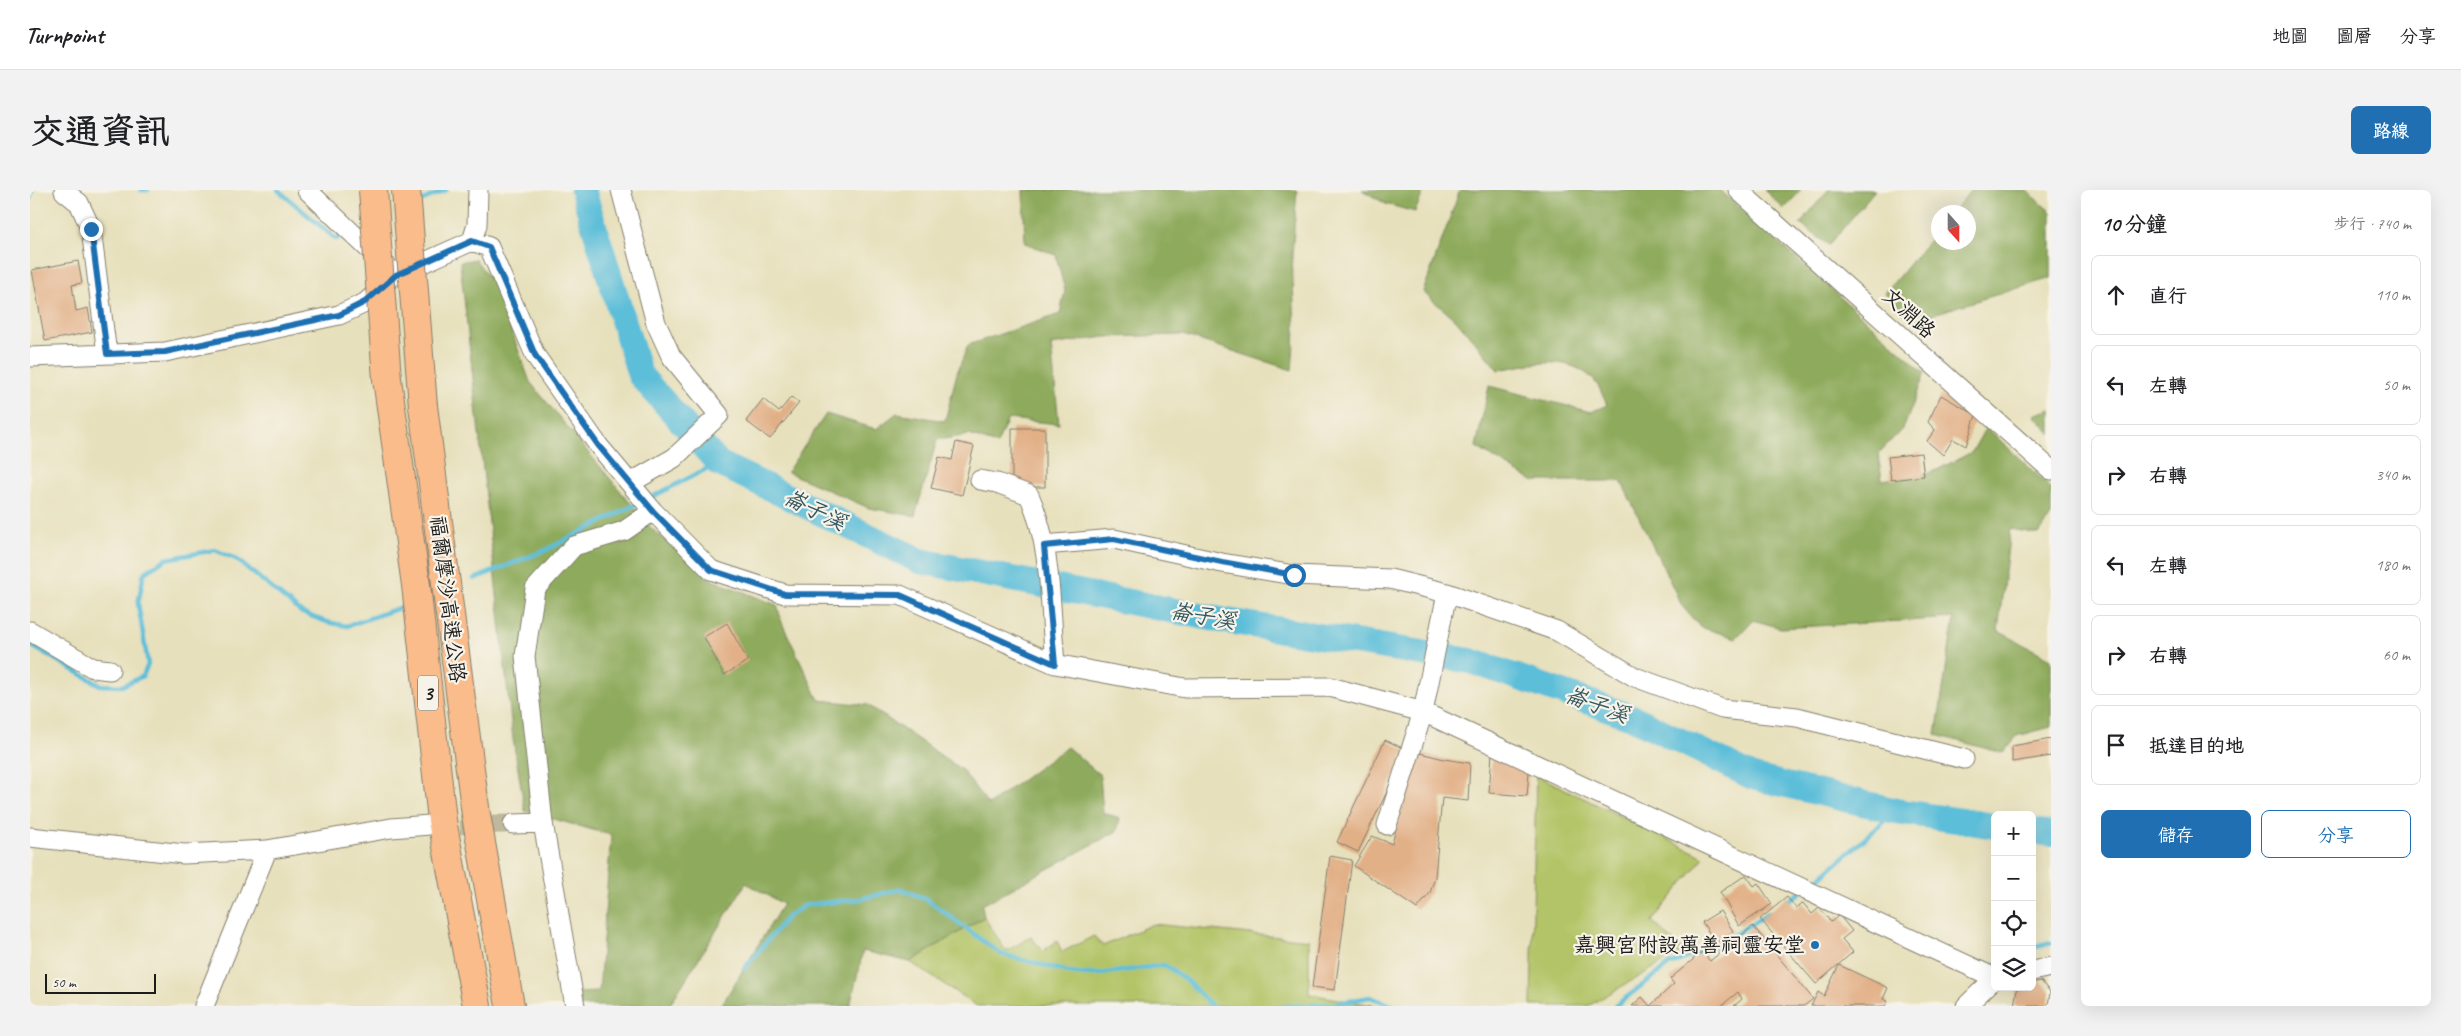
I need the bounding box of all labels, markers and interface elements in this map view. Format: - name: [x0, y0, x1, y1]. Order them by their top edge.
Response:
- text: Turnpoint: [25, 20, 104, 50]
- text: 地圖: [2272, 25, 2308, 47]
- text: 圖層: [2336, 25, 2372, 47]
- text: 分享: [2400, 25, 2436, 47]
- button: 路線: [2351, 106, 2431, 154]
- text: 交通資訊: [30, 109, 170, 154]
- north arrow: [1931, 205, 1976, 250]
- text: 10 分鐘: [2101, 211, 2167, 237]
- text: 步行 · 740 m: [2334, 214, 2411, 234]
- route end: [80, 218, 103, 241]
- icon: ahead: [2102, 281, 2130, 309]
- street label: 文淵路: [1877, 282, 1941, 344]
- text: 直行: [2149, 284, 2187, 308]
- text: 110 m: [2376, 285, 2410, 305]
- icon: left: [2102, 371, 2130, 399]
- text: 左轉: [2149, 374, 2187, 398]
- text: 50 m: [2383, 375, 2410, 395]
- icon: right: [2102, 461, 2130, 489]
- text: 右轉: [2149, 464, 2187, 488]
- text: 340 m: [2376, 465, 2410, 485]
- water label: 崙子溪: [779, 483, 852, 537]
- street label: 福爾摩沙高速公路: [425, 514, 471, 684]
- icon: left: [2102, 551, 2130, 579]
- text: 左轉: [2149, 554, 2187, 578]
- text: 180 m: [2376, 555, 2410, 575]
- route start: [1283, 564, 1306, 587]
- water label: 崙子溪: [1168, 596, 1239, 636]
- icon: right: [2102, 641, 2130, 669]
- text: 右轉: [2149, 644, 2187, 668]
- text: 60 m: [2383, 645, 2410, 665]
- road number: 3: [418, 676, 438, 710]
- water label: 崙子溪: [1561, 681, 1634, 730]
- icon: arrive: [2102, 731, 2130, 759]
- text: 抵達目的地: [2149, 734, 2244, 758]
- button: 儲存: [2101, 810, 2251, 858]
- button: 分享: [2261, 810, 2411, 858]
- map controls: [1991, 811, 2036, 991]
- button: +: [1991, 811, 2036, 856]
- button: −: [1991, 856, 2036, 901]
- button: locate: [1991, 901, 2036, 946]
- place label: 嘉興宮附設萬善祠靈安堂: [1574, 932, 1805, 958]
- marker: 嘉興宮附設萬善祠靈安堂: [1809, 939, 1821, 951]
- button: layers: [1991, 946, 2036, 991]
- scale bar: [45, 971, 156, 994]
- text: 50 m: [52, 974, 76, 991]

